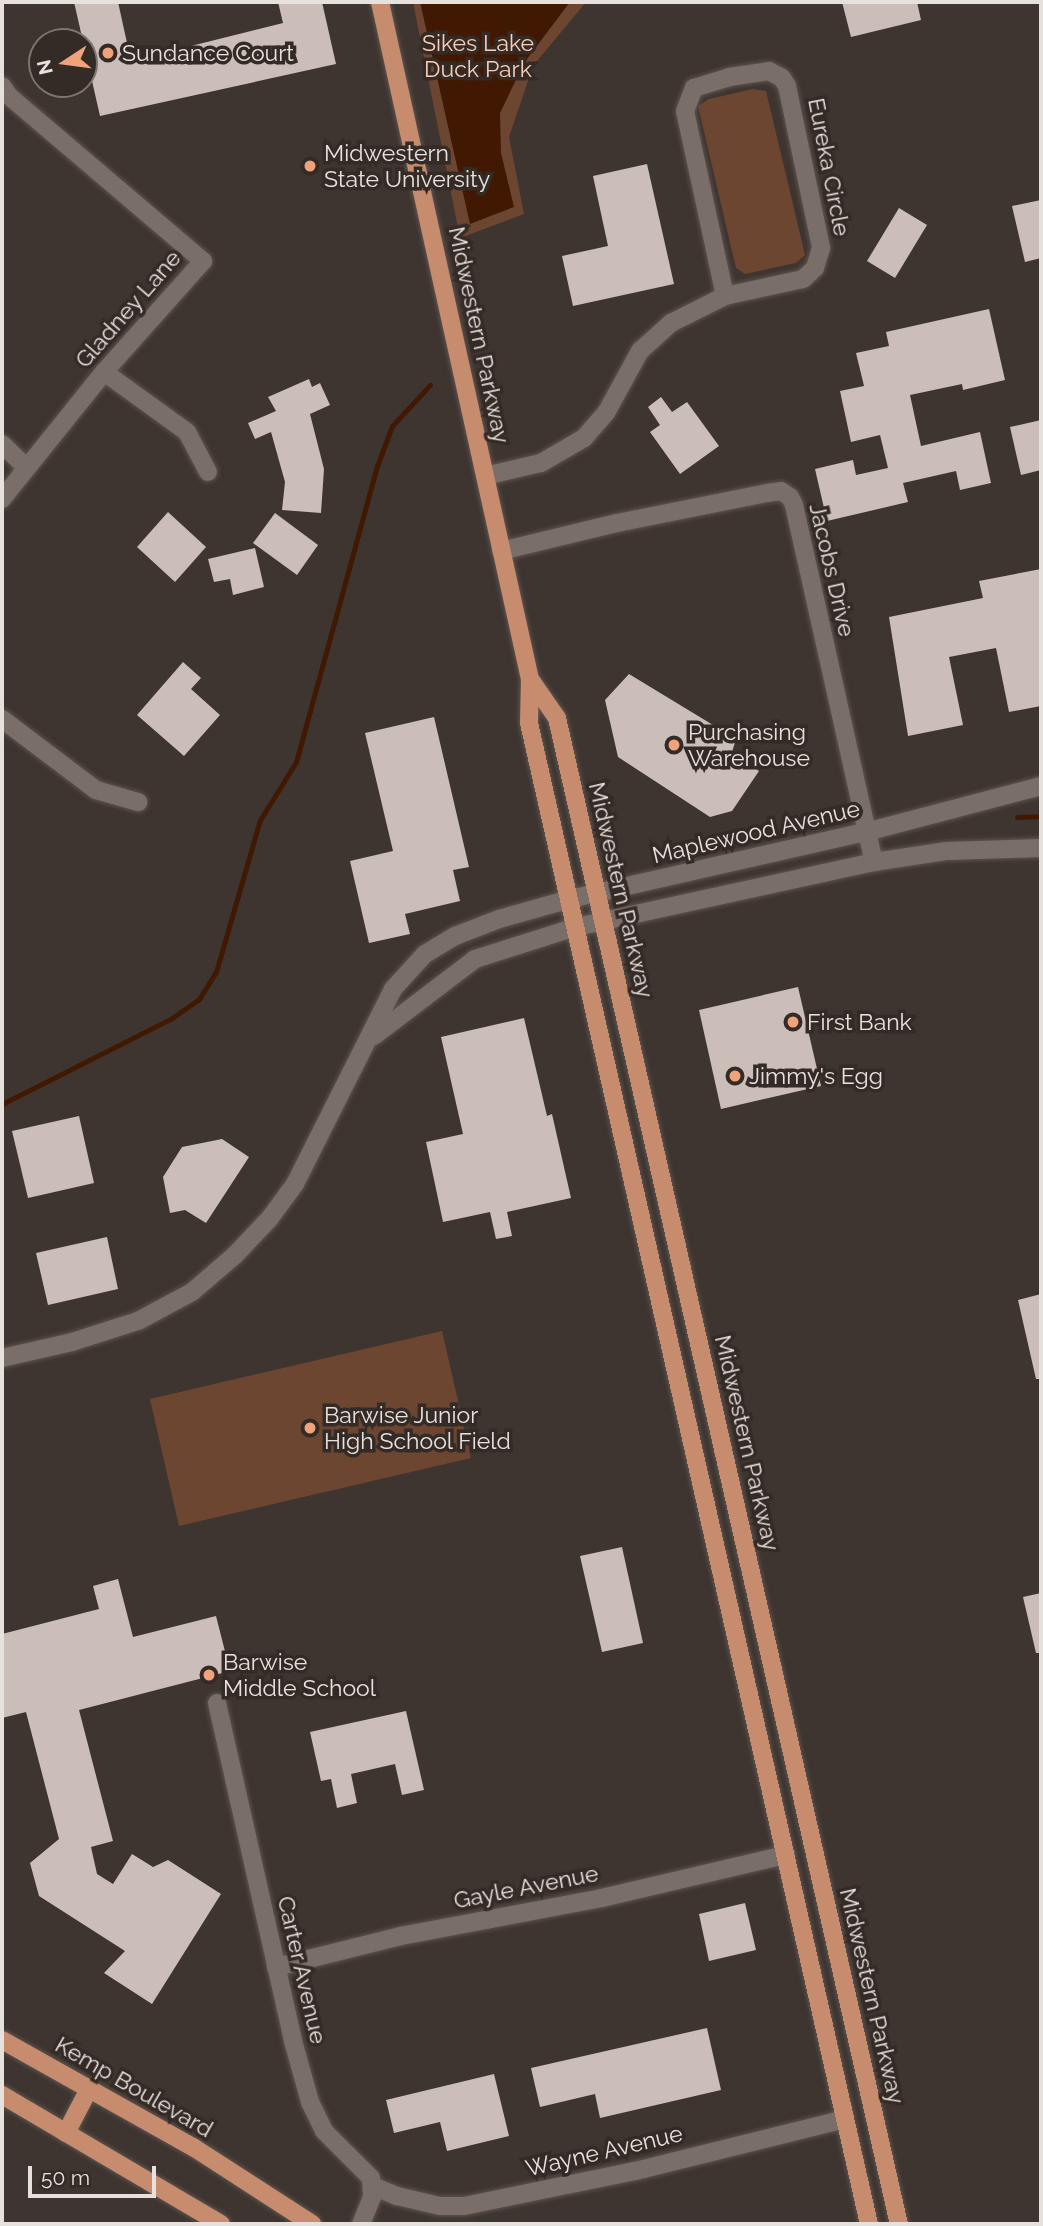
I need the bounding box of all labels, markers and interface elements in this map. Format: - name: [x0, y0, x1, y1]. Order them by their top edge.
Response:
- north arrow: [28, 28, 98, 98]
- park label: Sikes Lake Duck Park: [422, 29, 534, 83]
- place label: Sundance Court: [122, 39, 294, 67]
- marker: Sundance Court: [100, 45, 116, 61]
- text: N: [32, 58, 57, 77]
- street label: Eureka Circle: [802, 96, 856, 238]
- place label: Midwestern State University: [324, 139, 490, 193]
- marker: Midwestern State University: [302, 158, 318, 174]
- street label: Midwestern Parkway: [443, 224, 515, 446]
- street label: Gladney Lane: [69, 244, 187, 374]
- street label: Jacobs Drive: [803, 501, 861, 639]
- place label: Purchasing Warehouse: [688, 718, 810, 772]
- marker: Purchasing Warehouse: [666, 737, 682, 753]
- street label: Midwestern Parkway: [583, 779, 659, 1001]
- street label: Maplewood Avenue: [649, 795, 863, 869]
- place label: First Bank: [807, 1008, 912, 1036]
- marker: First Bank: [785, 1014, 801, 1030]
- place label: Jimmy's Egg: [749, 1062, 883, 1090]
- marker: Jimmy's Egg: [727, 1068, 743, 1084]
- street label: Midwestern Parkway: [709, 1332, 785, 1554]
- place label: Barwise Junior High School Field: [324, 1401, 512, 1455]
- marker: Barwise Junior High School Field: [302, 1420, 318, 1436]
- place label: Barwise Middle School: [223, 1648, 376, 1702]
- marker: Barwise Middle School: [201, 1667, 217, 1683]
- street label: Gayle Avenue: [451, 1859, 601, 1915]
- street label: Midwestern Parkway: [834, 1885, 910, 2107]
- street label: Carter Avenue: [271, 1893, 333, 2047]
- street label: Kemp Boulevard: [50, 2031, 218, 2143]
- street label: Wayne Avenue: [522, 2119, 686, 2183]
- scale bar: [32, 2152, 159, 2196]
- text: 50 m: [41, 2165, 90, 2190]

